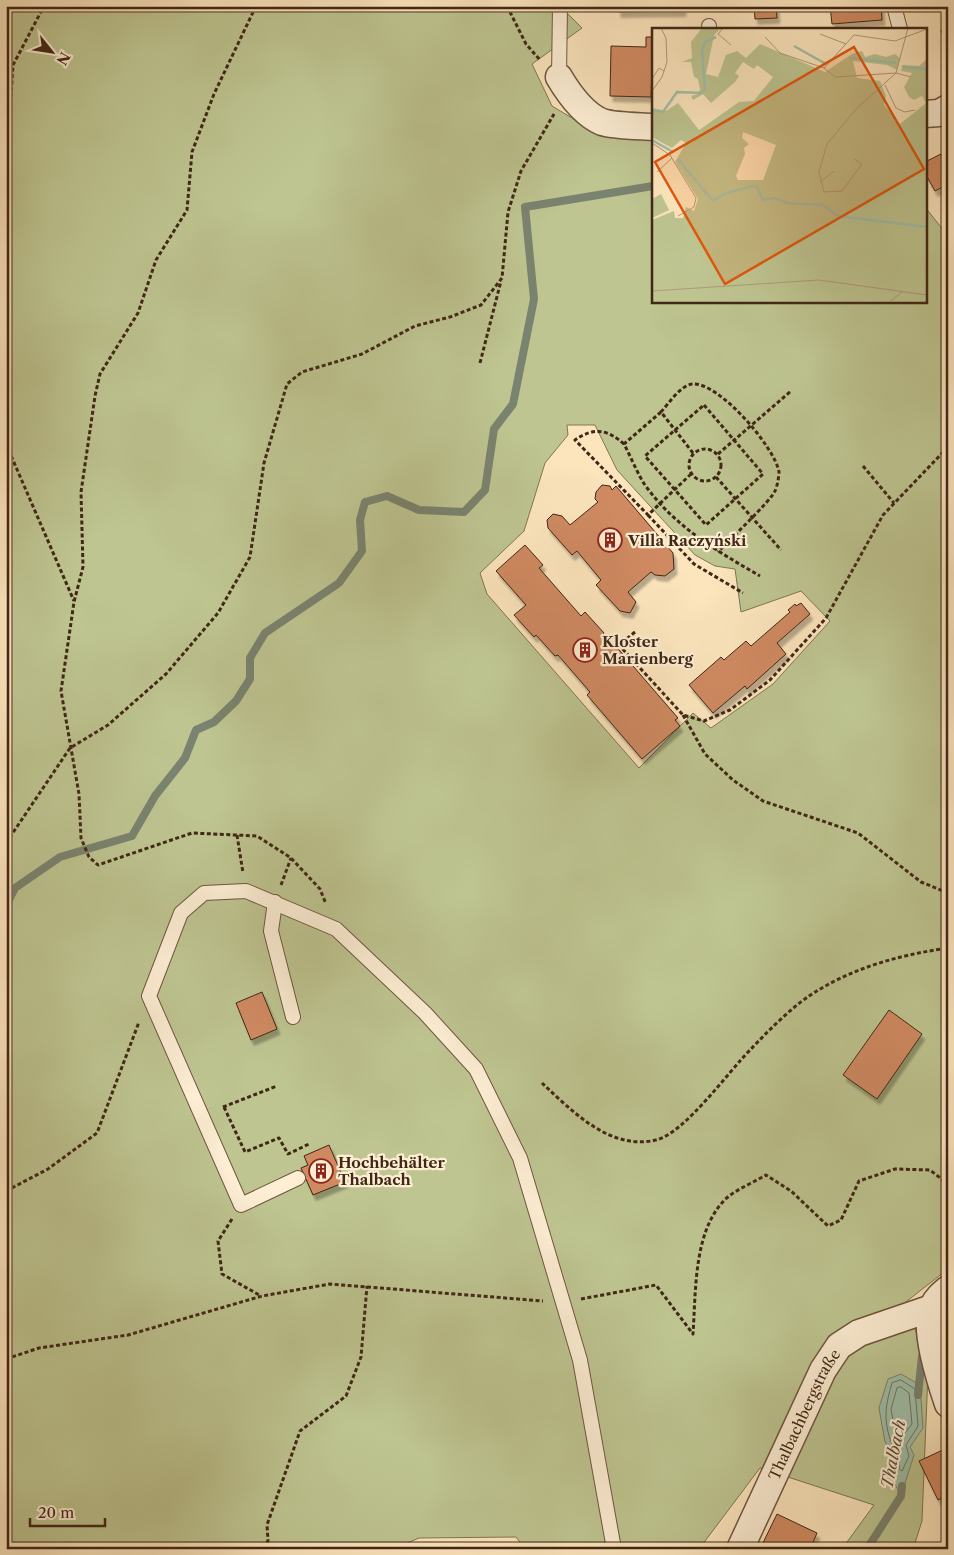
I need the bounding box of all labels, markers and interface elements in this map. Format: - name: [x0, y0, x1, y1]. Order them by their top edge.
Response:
- north arrow: [28, 28, 78, 78]
- inset map: [652, 28, 926, 302]
- text: N: [52, 49, 74, 68]
- building icon: Villa Raczyński: [597, 527, 623, 553]
- place label: Villa Raczyński: [627, 531, 747, 550]
- place label: Kloster Marienberg: [602, 632, 693, 668]
- building icon: Kloster Marienberg: [572, 637, 598, 663]
- place label: Hochbehälter Thalbach: [338, 1153, 445, 1189]
- building icon: Hochbehälter Thalbach: [308, 1158, 334, 1184]
- street label: Thalbachbergstraße: [764, 1345, 844, 1483]
- water label: Thalbach: [877, 1418, 909, 1490]
- scale bar: [30, 1495, 105, 1527]
- text: 20 m: [38, 1503, 74, 1522]

